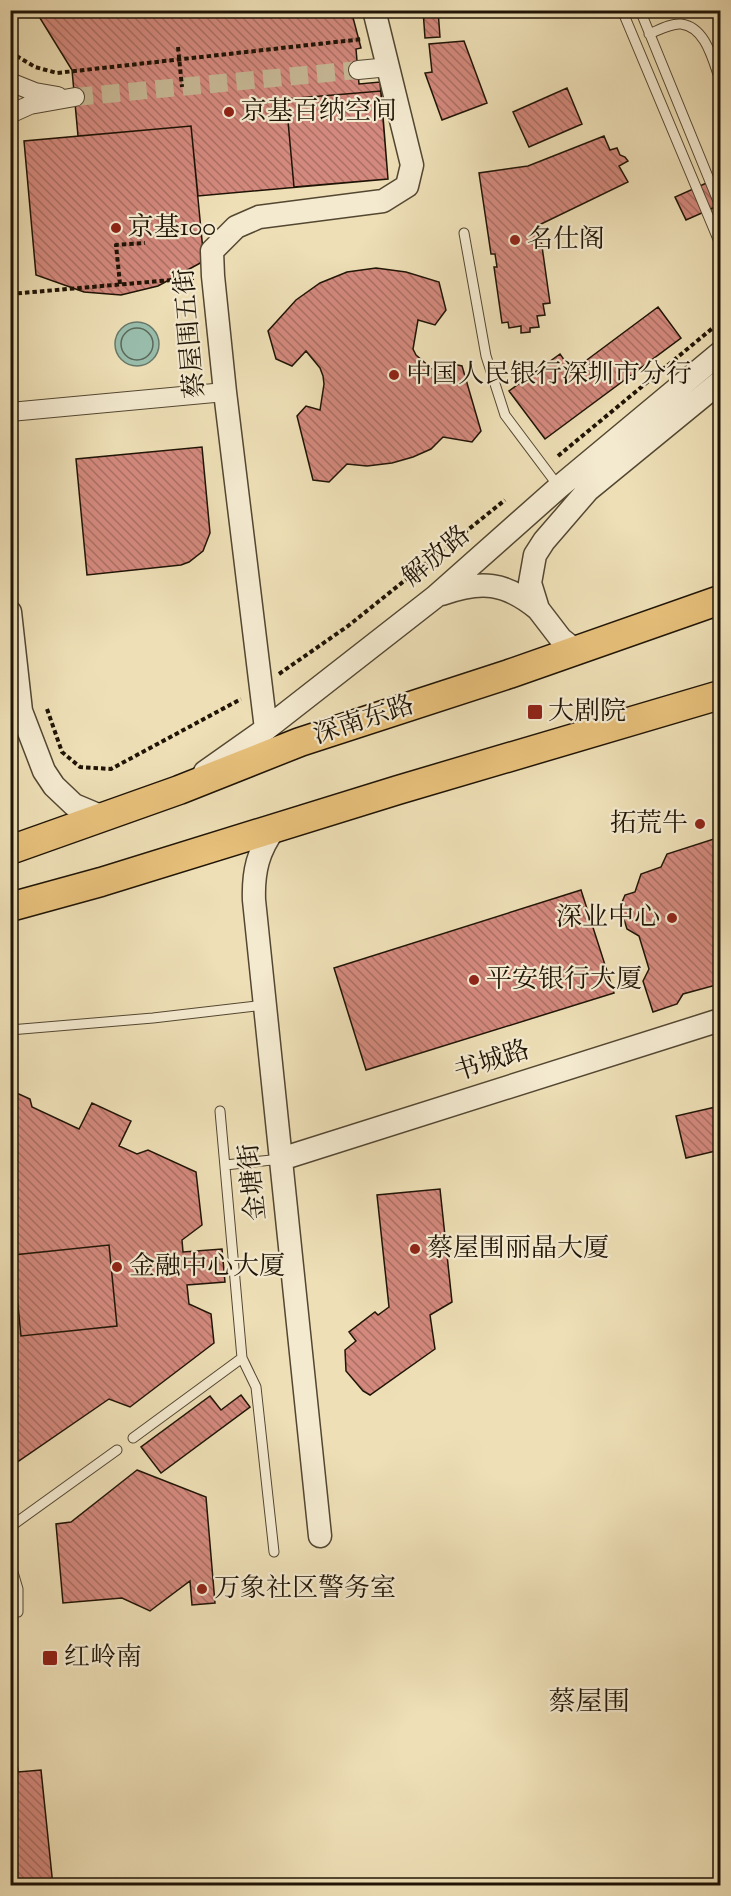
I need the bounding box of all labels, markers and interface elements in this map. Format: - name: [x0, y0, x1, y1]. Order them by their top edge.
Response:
- place label: 京基百纳空间: [241, 94, 397, 131]
- marker: 京基百纳空间: [222, 105, 236, 119]
- place label: 京基100: [128, 210, 216, 247]
- marker: 京基100: [109, 221, 123, 235]
- place label: 名仕阁: [527, 222, 605, 259]
- marker: 名仕阁: [508, 233, 522, 247]
- street label: 蔡屋围五街: [167, 267, 215, 399]
- place label: 中国人民银行深圳市分行: [406, 357, 692, 394]
- marker: 中国人民银行深圳市分行: [387, 368, 401, 382]
- street label: 解放路: [395, 518, 479, 596]
- street label: 深南东路: [309, 687, 419, 755]
- place label: 大剧院: [548, 694, 626, 731]
- marker: 大剧院: [526, 703, 544, 721]
- place label: 拓荒牛: [610, 806, 688, 843]
- marker: 拓荒牛: [693, 817, 707, 831]
- place label: 深业中心: [556, 900, 660, 937]
- marker: 深业中心: [665, 911, 679, 925]
- place label: 平安银行大厦: [486, 962, 642, 999]
- marker: 平安银行大厦: [467, 973, 481, 987]
- street label: 书城路: [449, 1032, 535, 1092]
- street label: 金塘街: [232, 1141, 276, 1223]
- place label: 蔡屋围丽晶大厦: [427, 1231, 609, 1268]
- marker: 蔡屋围丽晶大厦: [408, 1242, 422, 1256]
- place label: 金融中心大厦: [129, 1249, 285, 1286]
- marker: 金融中心大厦: [110, 1260, 124, 1274]
- place label: 万象社区警务室: [214, 1571, 396, 1608]
- marker: 万象社区警务室: [195, 1582, 209, 1596]
- place label: 红岭南: [64, 1640, 142, 1677]
- marker: 红岭南: [41, 1649, 59, 1667]
- district label: 蔡屋围: [549, 1684, 630, 1723]

